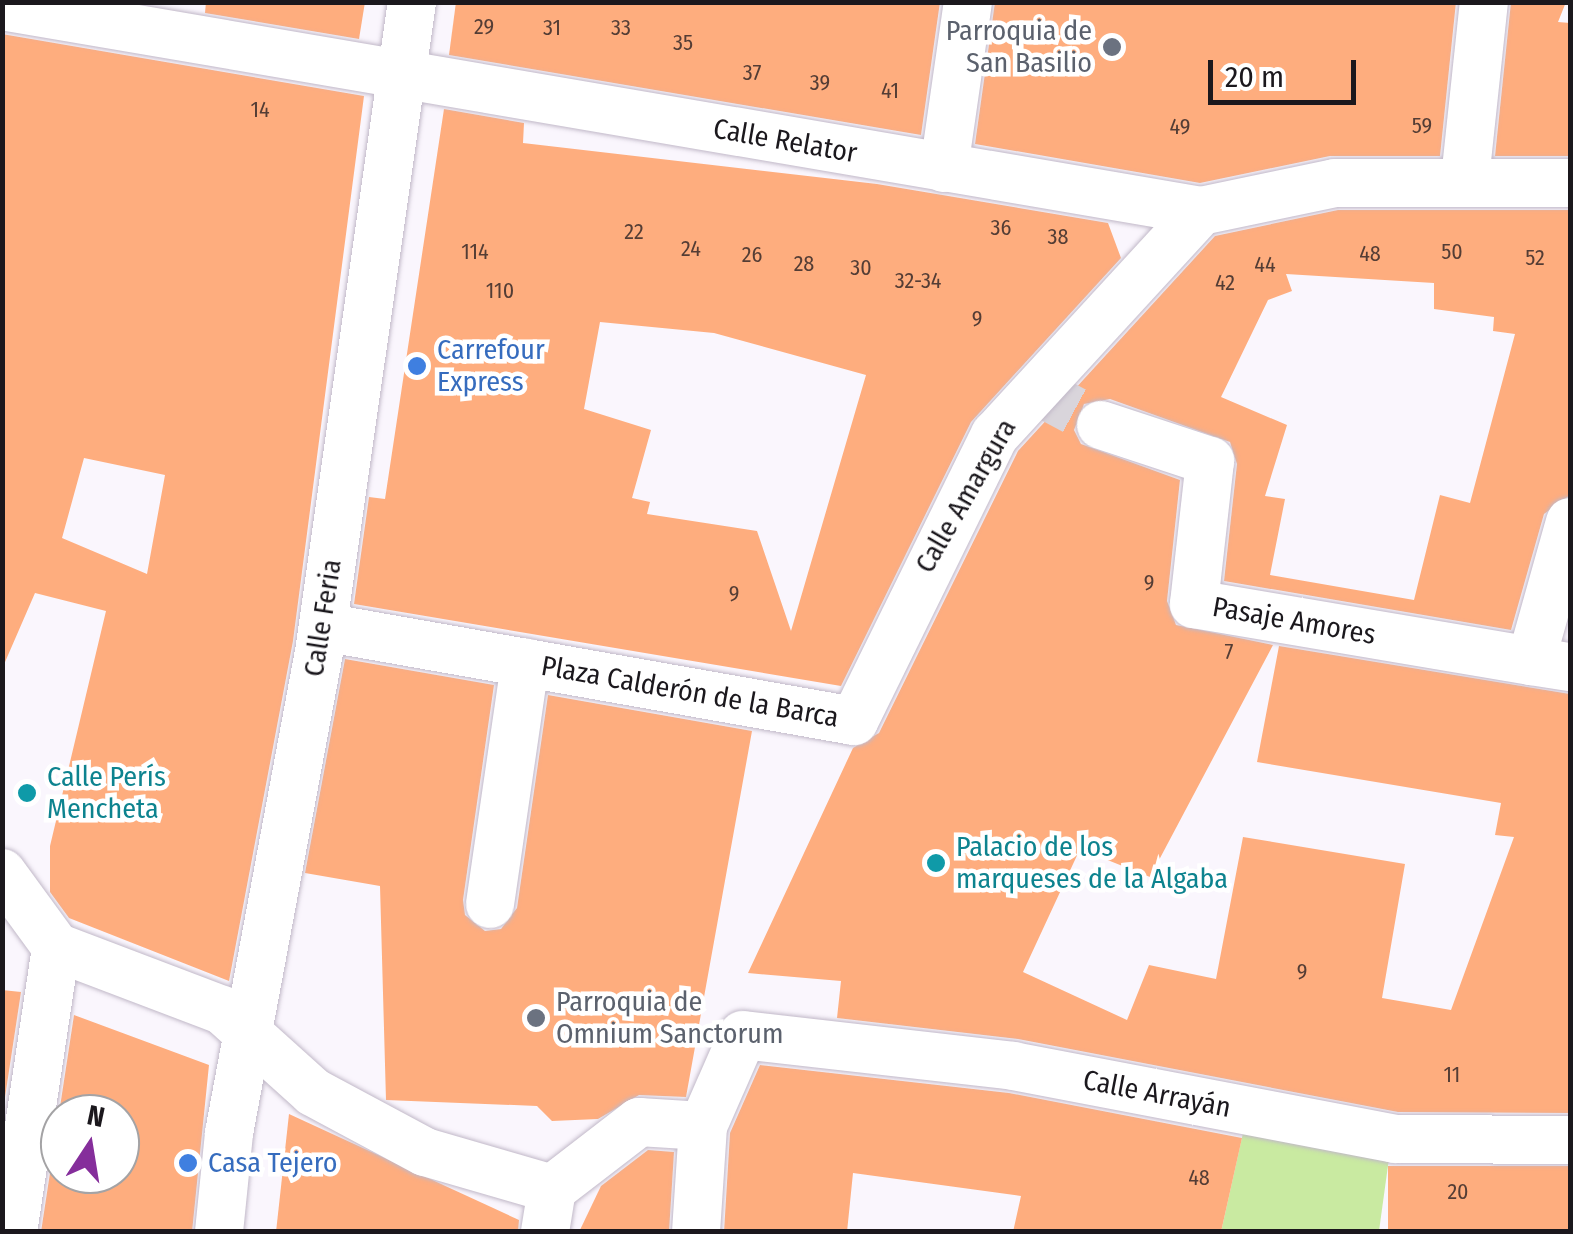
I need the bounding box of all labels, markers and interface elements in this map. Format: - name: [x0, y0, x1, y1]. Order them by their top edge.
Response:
- house number: 29: [474, 14, 494, 40]
- place label: Parroquia de San Basilio: [946, 14, 1092, 80]
- house number: 31: [543, 15, 561, 41]
- house number: 33: [611, 15, 631, 41]
- house number: 35: [673, 30, 693, 56]
- marker: Parroquia de San Basilio: [1101, 36, 1123, 58]
- scale bar: [1213, 40, 1360, 102]
- text: 20 m: [1225, 59, 1284, 95]
- house number: 37: [743, 60, 761, 86]
- house number: 39: [810, 70, 830, 96]
- house number: 41: [881, 78, 899, 104]
- house number: 14: [250, 97, 270, 123]
- street label: Calle Relator: [711, 112, 859, 170]
- house number: 59: [1412, 113, 1432, 139]
- house number: 49: [1170, 114, 1190, 140]
- house number: 36: [991, 215, 1011, 241]
- house number: 22: [624, 219, 644, 245]
- house number: 38: [1048, 224, 1068, 250]
- house number: 24: [681, 236, 701, 262]
- house number: 114: [461, 239, 489, 265]
- house number: 50: [1441, 239, 1463, 265]
- house number: 48: [1359, 241, 1381, 267]
- house number: 26: [742, 242, 762, 268]
- house number: 52: [1525, 245, 1545, 271]
- house number: 28: [794, 251, 814, 277]
- house number: 44: [1254, 252, 1276, 278]
- house number: 30: [850, 255, 872, 281]
- house number: 32-34: [895, 268, 941, 294]
- house number: 42: [1215, 270, 1235, 296]
- house number: 110: [486, 278, 514, 304]
- house number: 9: [972, 306, 982, 332]
- place label: Carrefour Express: [437, 333, 545, 399]
- marker: Carrefour Express: [406, 355, 428, 377]
- street label: Calle Amargura: [908, 413, 1024, 579]
- street label: Calle Feria: [297, 557, 349, 679]
- house number: 9: [1144, 570, 1154, 596]
- house number: 9: [729, 581, 739, 607]
- street label: Pasaje Amores: [1210, 590, 1378, 652]
- house number: 7: [1225, 639, 1233, 665]
- street label: Plaza Calderón de la Barca: [539, 649, 841, 735]
- place label: Calle Perís Mencheta: [47, 760, 166, 826]
- marker: Calle Perís Mencheta: [16, 782, 38, 804]
- place label: Palacio de los marqueses de la Algaba: [956, 830, 1228, 896]
- marker: Palacio de los marqueses de la Algaba: [925, 852, 947, 874]
- house number: 9: [1297, 959, 1307, 985]
- place label: Parroquia de Omnium Sanctorum: [556, 985, 783, 1051]
- marker: Parroquia de Omnium Sanctorum: [525, 1007, 547, 1029]
- house number: 11: [1444, 1062, 1460, 1088]
- street label: Calle Arrayán: [1080, 1063, 1234, 1125]
- north arrow: [40, 1094, 140, 1194]
- text: N: [84, 1098, 108, 1134]
- place label: Casa Tejero: [208, 1146, 337, 1180]
- marker: Casa Tejero: [177, 1152, 199, 1174]
- house number: 48: [1188, 1165, 1210, 1191]
- house number: 20: [1447, 1179, 1469, 1205]

